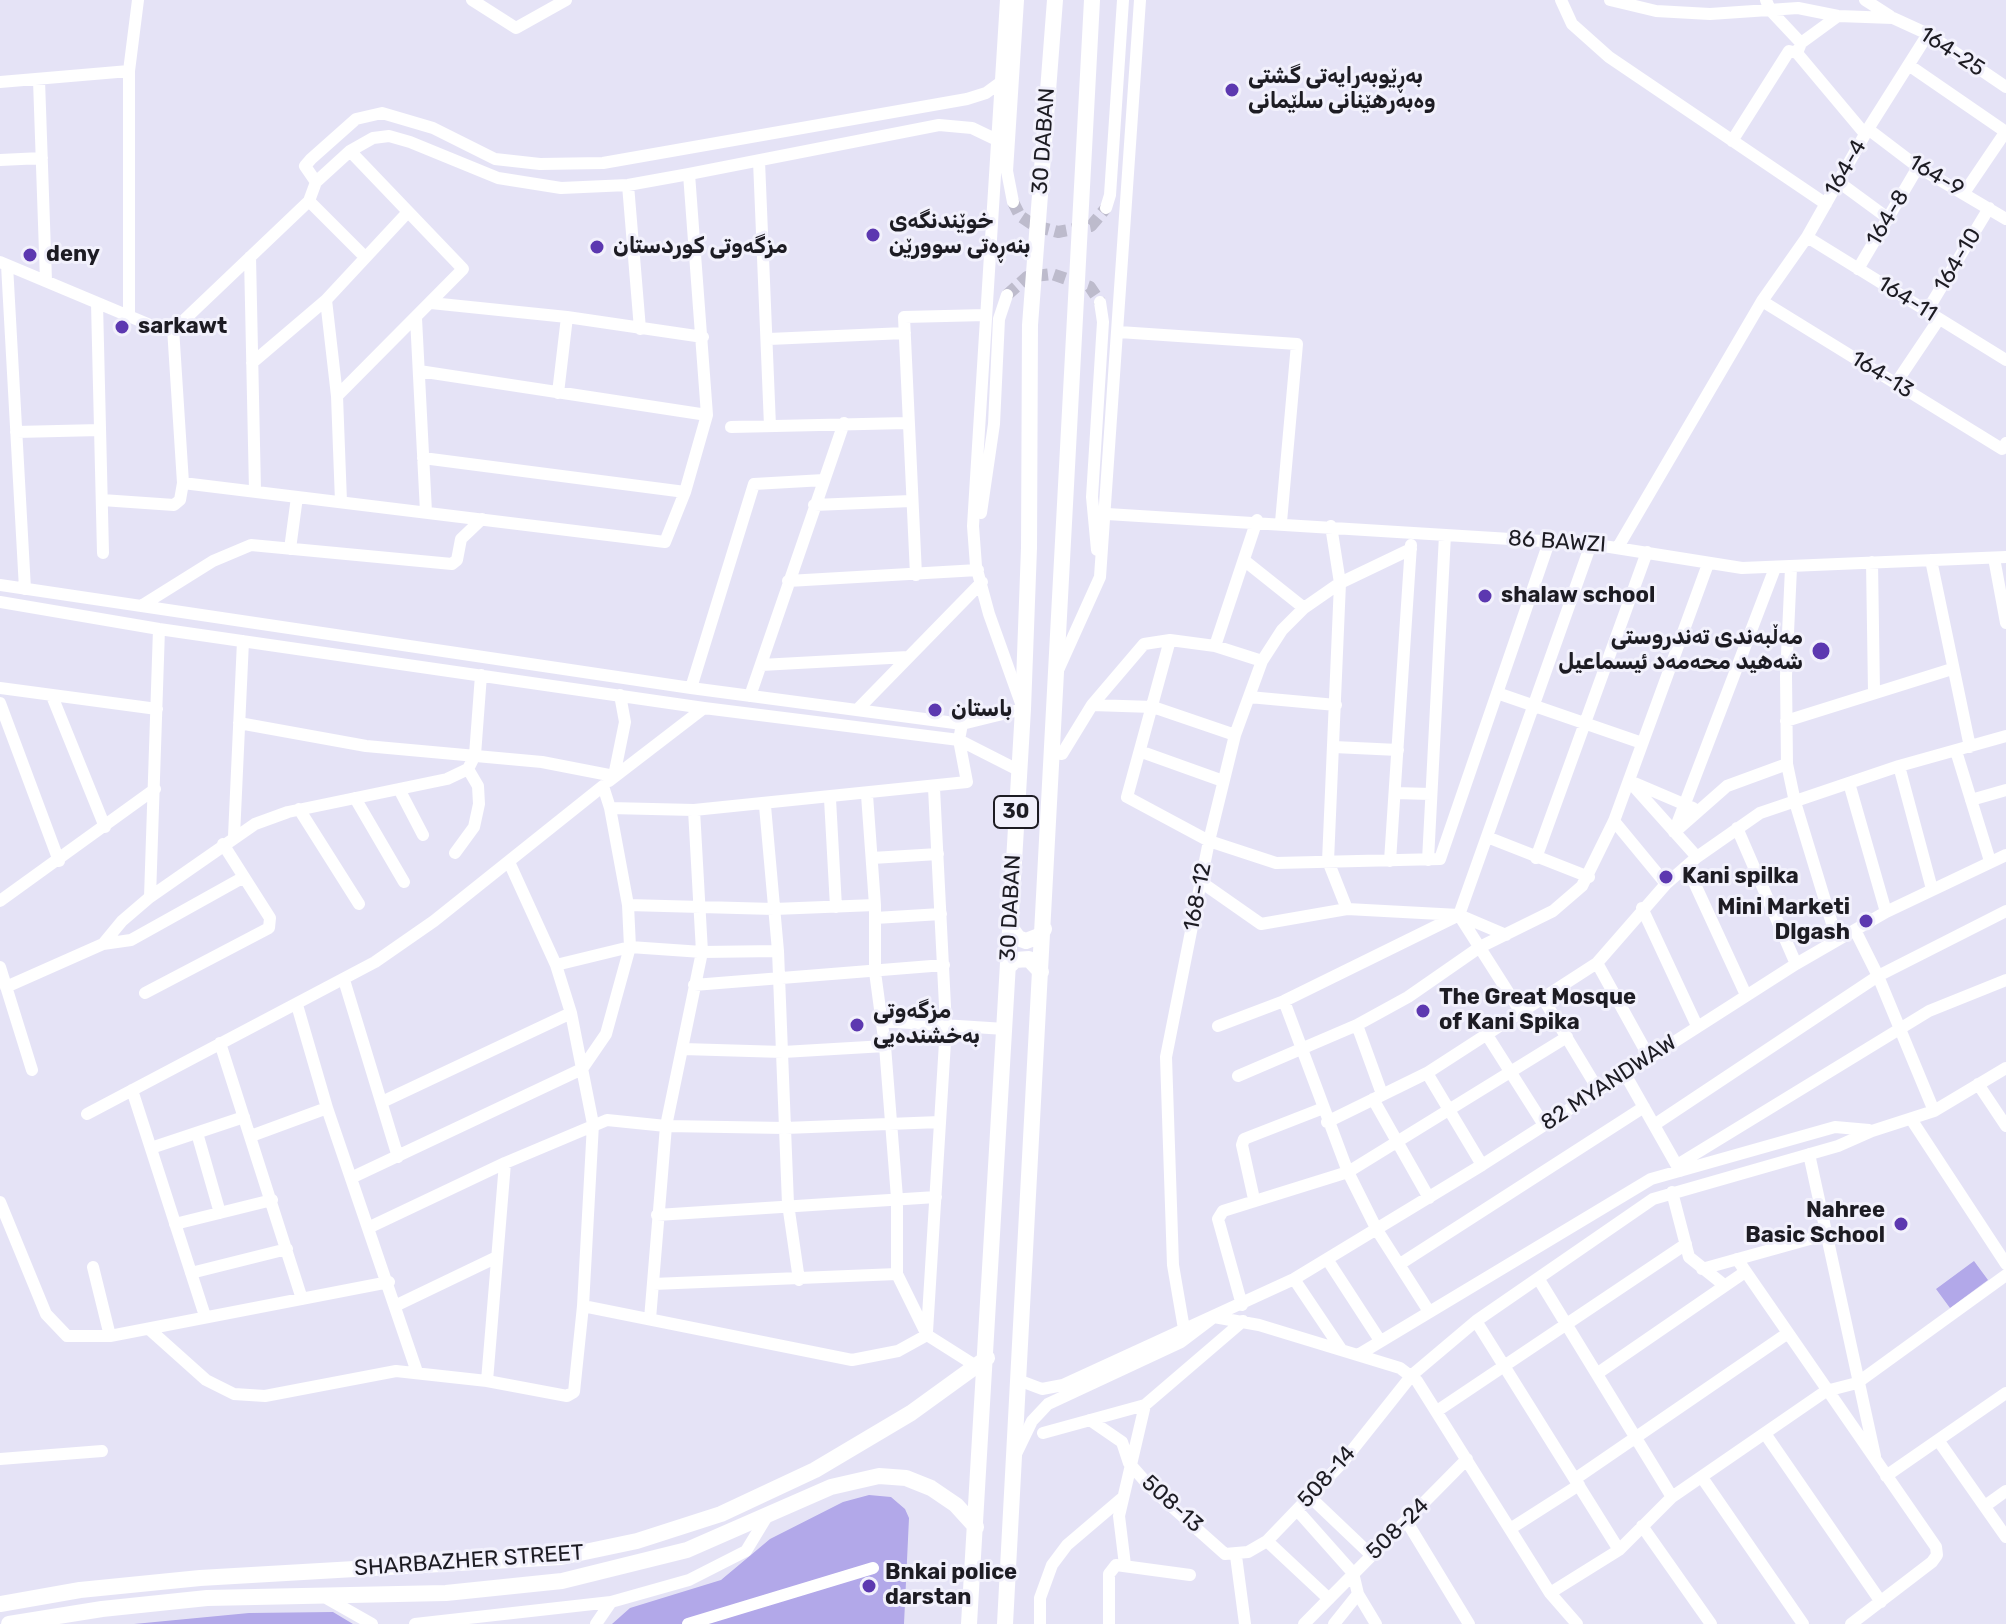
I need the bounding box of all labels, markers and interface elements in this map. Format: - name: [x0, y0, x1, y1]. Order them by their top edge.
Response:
- street label: 164-25: [1915, 21, 1989, 83]
- place label: بەڕێوبەرایەتی گشتی وەبەرهێنانی سلێمانی: [1248, 64, 1436, 116]
- marker: بەڕێوبەرایەتی گشتی وەبەرهێنانی سلێمانی: [1223, 81, 1241, 99]
- street label: 30 DABAN: [1027, 87, 1061, 195]
- street label: 164-4: [1819, 135, 1873, 201]
- street label: 164-9: [1904, 149, 1968, 203]
- street label: 164-8: [1861, 185, 1915, 251]
- place label: خوێندنگەی بنەڕەتی سوورێن: [889, 209, 1030, 260]
- street label: 164-10: [1929, 223, 1987, 297]
- marker: خوێندنگەی بنەڕەتی سوورێن: [864, 226, 882, 244]
- place label: مزگەوتی کوردستان: [613, 234, 788, 260]
- marker: مزگەوتی کوردستان: [588, 238, 606, 256]
- place label: deny: [46, 242, 100, 268]
- marker: deny: [21, 246, 39, 264]
- street label: 164-11: [1872, 271, 1942, 327]
- place label: sarkawt: [138, 314, 227, 340]
- marker: sarkawt: [113, 318, 131, 336]
- street label: 164-13: [1846, 346, 1918, 404]
- street label: 86 BAWZI: [1507, 525, 1607, 559]
- place label: shalaw school: [1501, 583, 1655, 609]
- marker: shalaw school: [1476, 587, 1494, 605]
- place label: مەڵبەندی تەندروستی شەهید محەمەد ئیسماعیل: [1558, 625, 1803, 676]
- marker: مەڵبەندی تەندروستی شەهید محەمەد ئیسماعیل: [1810, 640, 1832, 662]
- place label: باستان: [951, 697, 1012, 723]
- marker: باستان: [926, 701, 944, 719]
- road number: 30: [994, 796, 1038, 828]
- street label: 30 DABAN: [995, 854, 1027, 962]
- street label: 168-12: [1178, 861, 1218, 933]
- place label: Kani spilka: [1682, 864, 1799, 890]
- marker: Kani spilka: [1657, 868, 1675, 886]
- place label: Mini Marketi Dlgash: [1717, 895, 1850, 946]
- marker: Mini Marketi Dlgash: [1857, 912, 1875, 930]
- place label: The Great Mosque of Kani Spika: [1439, 985, 1636, 1036]
- place label: مزگەوتی بەخشندەیی: [873, 999, 980, 1050]
- marker: The Great Mosque of Kani Spika: [1414, 1002, 1432, 1020]
- marker: مزگەوتی بەخشندەیی: [848, 1016, 866, 1034]
- street label: 82 MYANDWAW: [1536, 1029, 1682, 1137]
- place label: Nahree Basic School: [1745, 1198, 1885, 1250]
- marker: Nahree Basic School: [1892, 1215, 1910, 1233]
- street label: 508-14: [1292, 1441, 1362, 1513]
- street label: 508-13: [1136, 1470, 1208, 1538]
- street label: 508-24: [1361, 1493, 1435, 1565]
- street label: SHARBAZHER STREET: [353, 1540, 585, 1582]
- place label: Bnkai police darstan: [885, 1560, 1017, 1612]
- marker: Bnkai police darstan: [860, 1577, 878, 1595]

